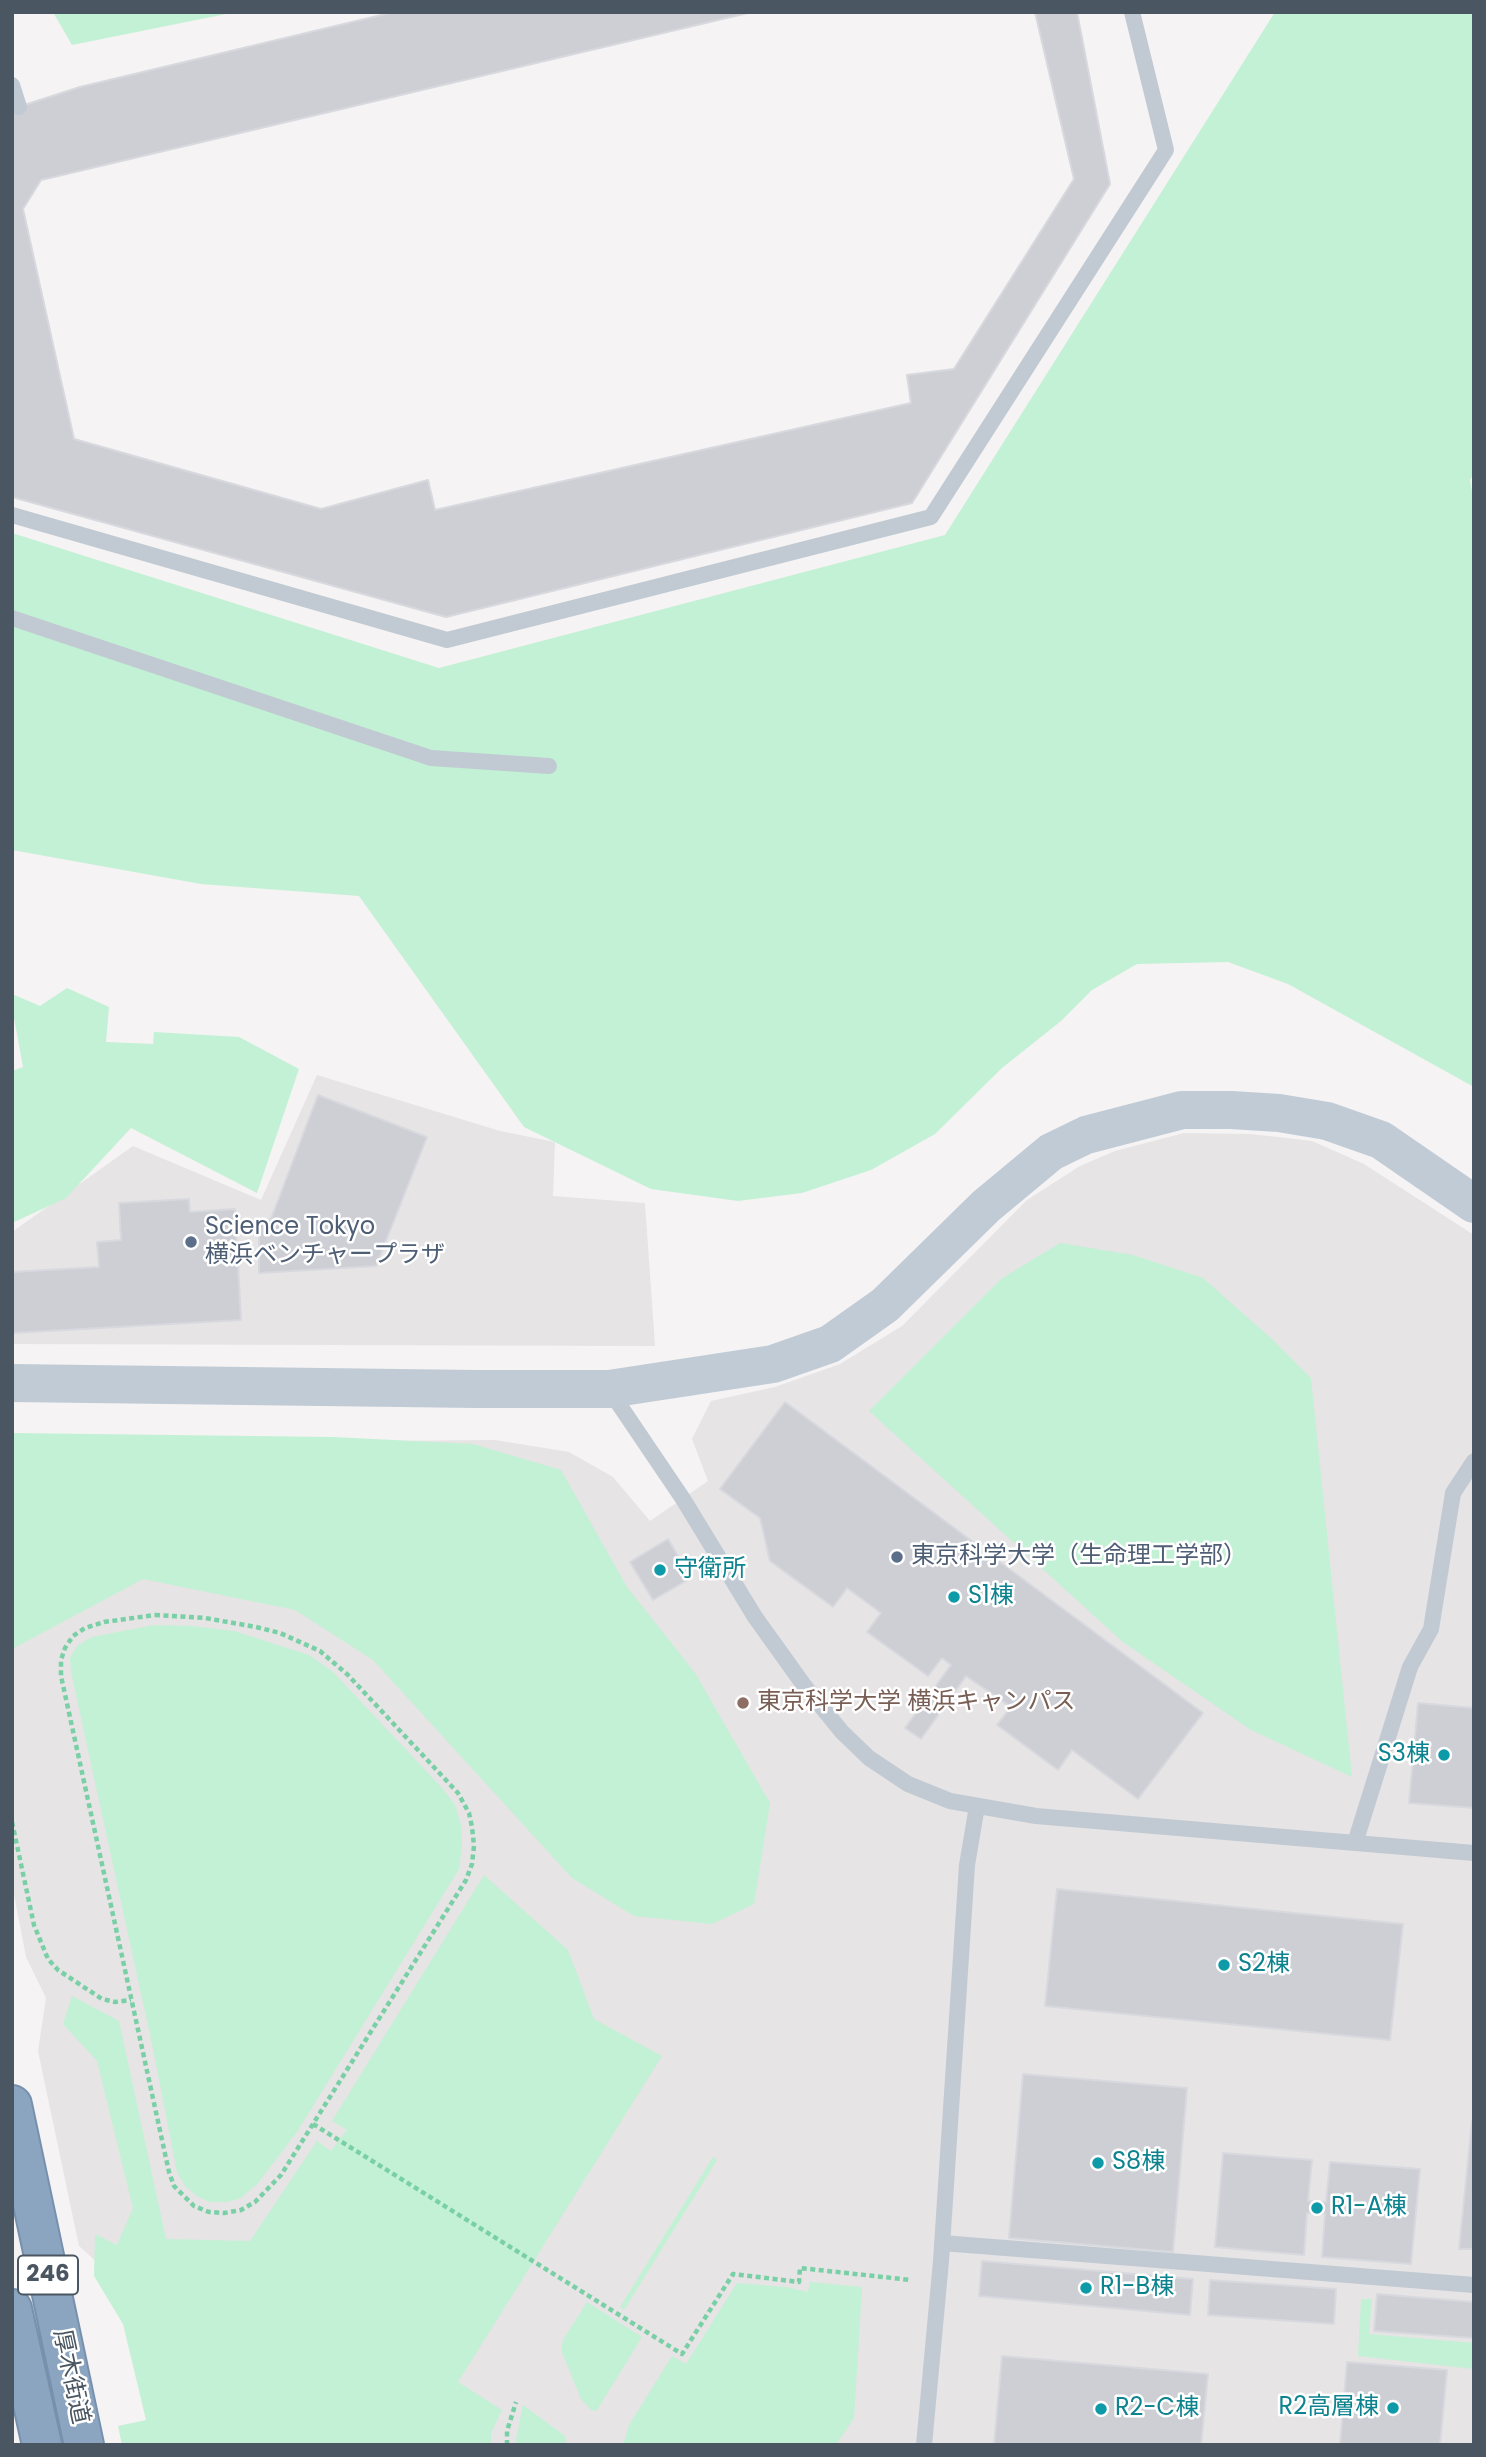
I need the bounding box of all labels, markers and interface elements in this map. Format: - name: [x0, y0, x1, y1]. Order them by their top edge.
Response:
- place label: Science Tokyo 横浜ベンチャープラザ: [205, 1214, 445, 1270]
- marker: Science Tokyo 横浜ベンチャープラザ: [183, 1234, 199, 1250]
- place label: 東京科学大学（生命理工学部）: [911, 1543, 1247, 1571]
- marker: 東京科学大学（生命理工学部）: [889, 1549, 905, 1565]
- place label: 守衛所: [674, 1556, 746, 1584]
- marker: 守衛所: [652, 1562, 668, 1578]
- place label: S1棟: [968, 1583, 1014, 1611]
- marker: S1棟: [946, 1589, 962, 1605]
- place label: 東京科学大学 横浜キャンパス: [757, 1689, 1075, 1717]
- marker: 東京科学大学 横浜キャンパス: [735, 1695, 751, 1711]
- place label: S3棟: [1378, 1741, 1430, 1769]
- marker: S3棟: [1436, 1747, 1452, 1763]
- place label: S2棟: [1238, 1951, 1290, 1979]
- marker: S2棟: [1216, 1957, 1232, 1973]
- place label: S8棟: [1112, 2149, 1165, 2177]
- marker: S8棟: [1090, 2155, 1106, 2171]
- place label: R1-A棟: [1331, 2194, 1407, 2222]
- marker: R1-A棟: [1309, 2200, 1325, 2216]
- road number: 246: [18, 2256, 78, 2294]
- place label: R1-B棟: [1100, 2274, 1174, 2302]
- marker: R1-B棟: [1078, 2280, 1094, 2296]
- street label: 厚木街道: [46, 2327, 94, 2427]
- place label: R2高層棟: [1279, 2394, 1379, 2422]
- place label: R2-C棟: [1115, 2395, 1199, 2423]
- marker: R2高層棟: [1385, 2400, 1401, 2416]
- marker: R2-C棟: [1093, 2401, 1109, 2417]

